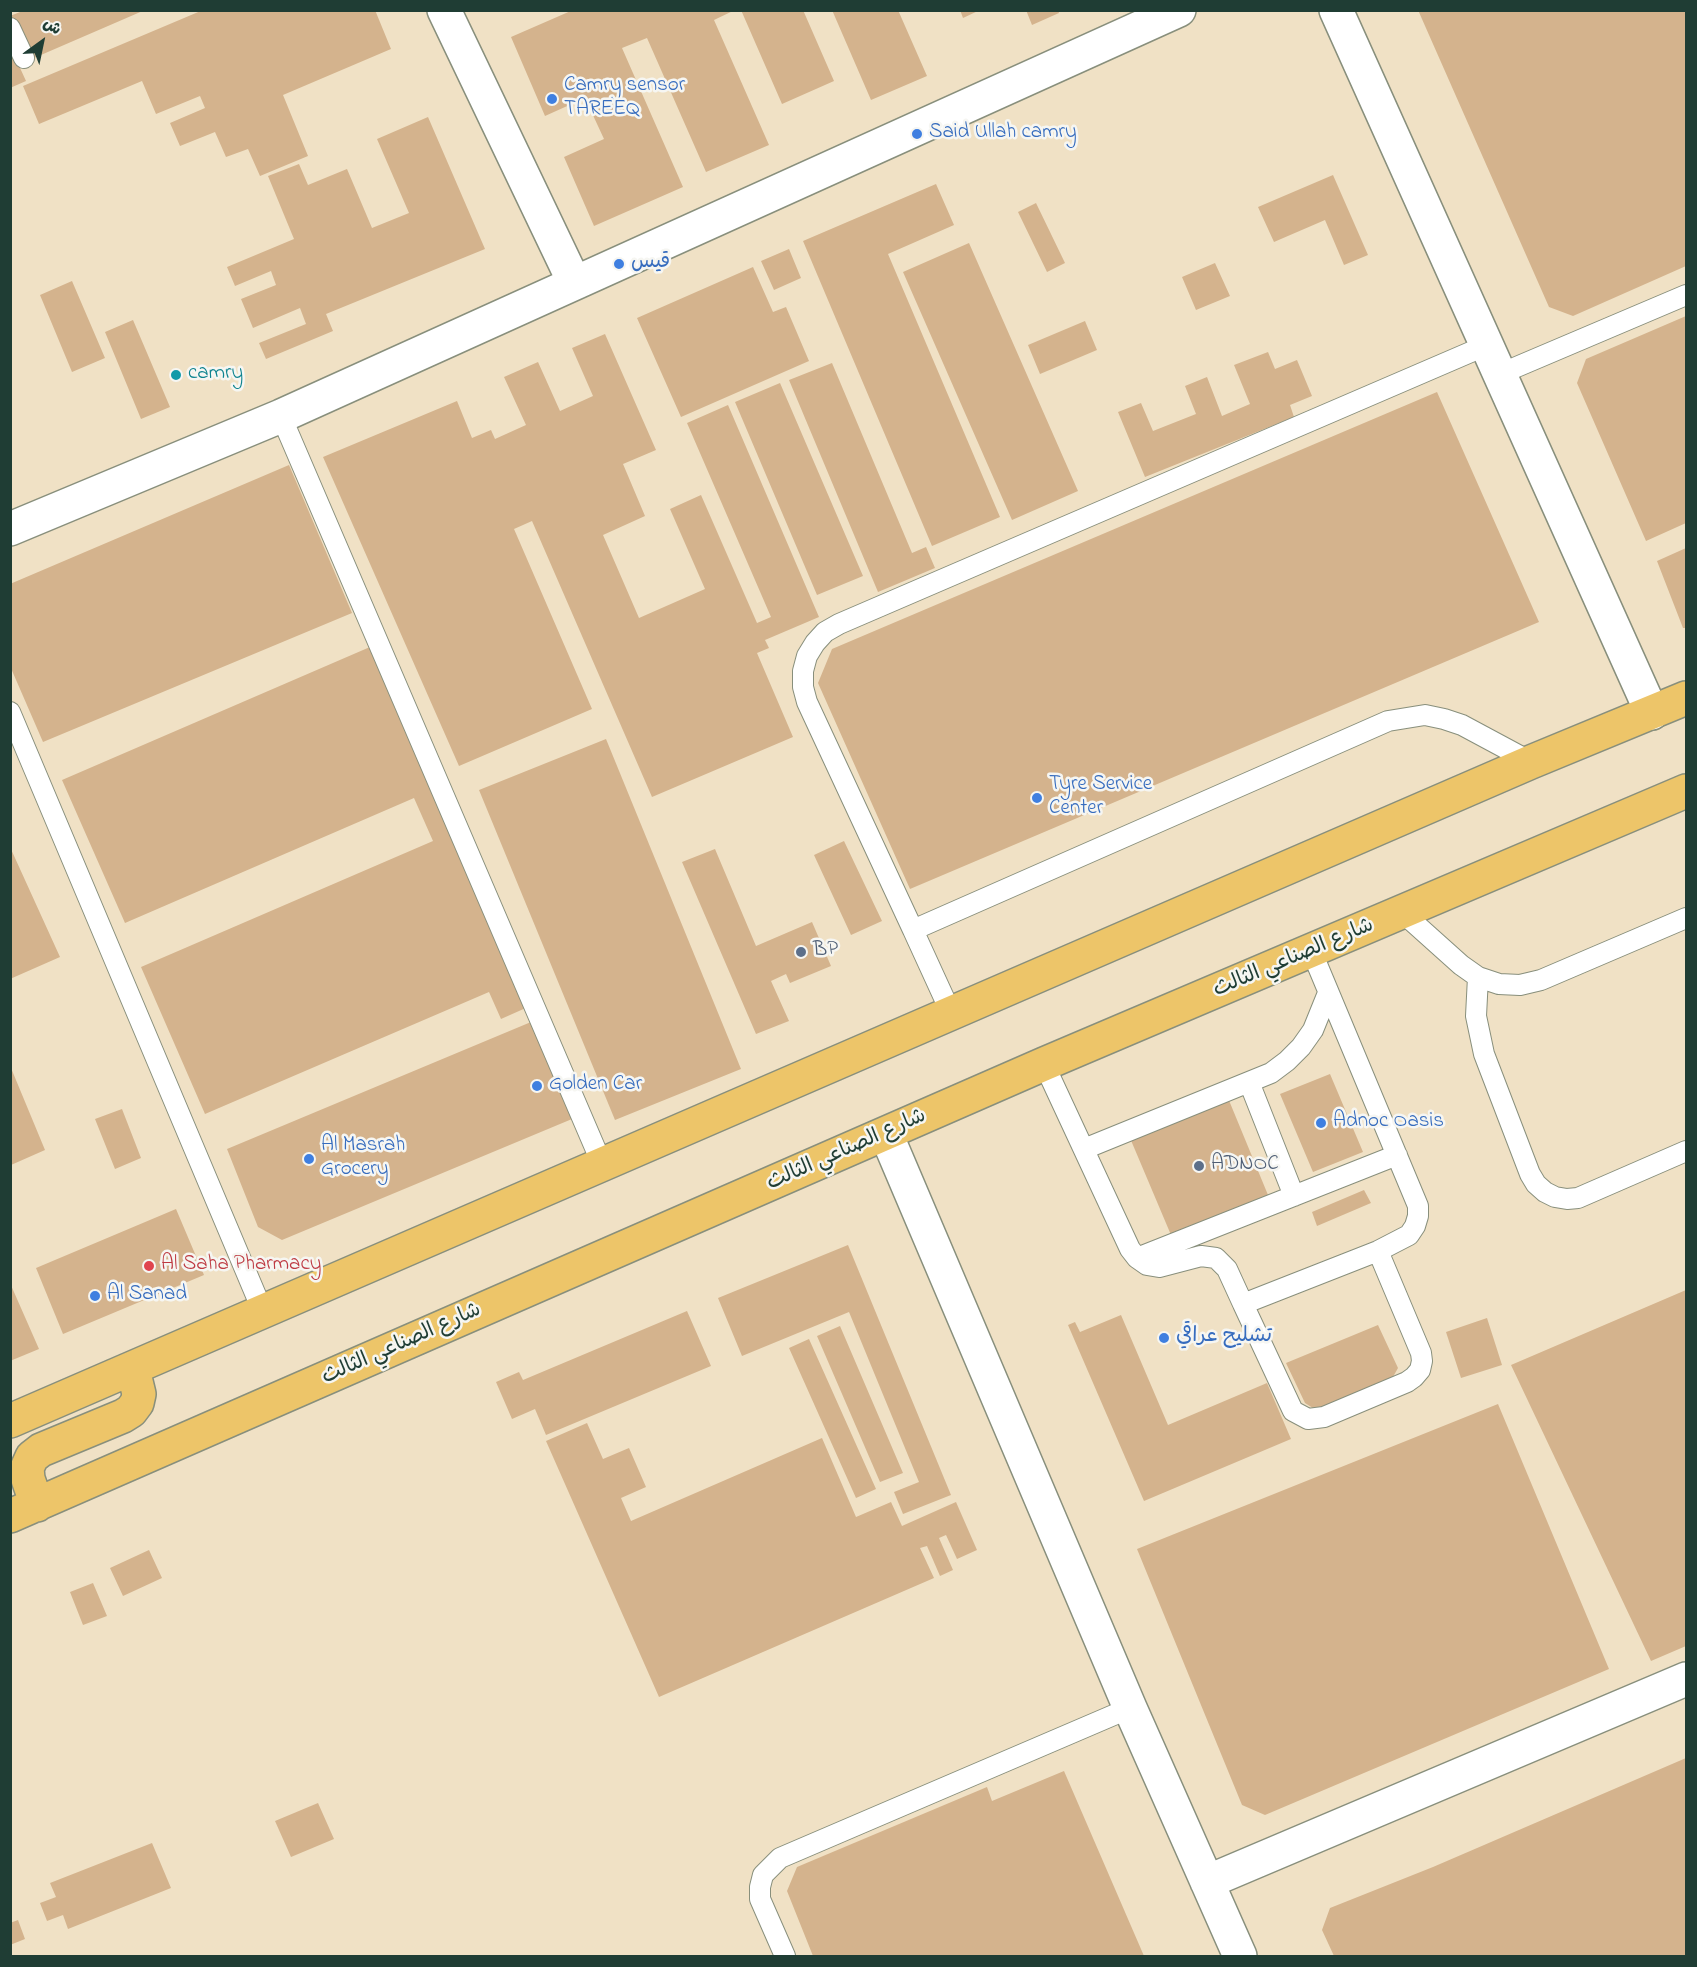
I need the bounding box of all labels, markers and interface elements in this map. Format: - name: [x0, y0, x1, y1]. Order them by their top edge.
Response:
- north arrow: [12, 12, 72, 72]
- text: ش: [38, 12, 66, 42]
- place label: Camry sensor TAREEQ: [564, 74, 685, 124]
- marker: Camry sensor TAREEQ: [545, 92, 559, 106]
- place label: Said Ullah camry: [929, 121, 1077, 147]
- marker: Said Ullah camry: [910, 127, 924, 141]
- place label: قيس: [631, 251, 670, 277]
- marker: قيس: [612, 257, 626, 271]
- place label: camry: [188, 362, 243, 388]
- marker: camry: [169, 368, 183, 382]
- place label: Tyre Service Center: [1049, 773, 1152, 823]
- marker: Tyre Service Center: [1030, 791, 1044, 805]
- street label: شارع الصناعي الثالث: [1210, 914, 1378, 1004]
- place label: BP: [813, 939, 838, 965]
- marker: BP: [794, 945, 808, 959]
- place label: Golden Car: [549, 1073, 642, 1099]
- marker: Golden Car: [530, 1079, 544, 1093]
- street label: شارع الصناعي الثالث: [763, 1105, 931, 1197]
- place label: Adnoc Oasis: [1333, 1110, 1444, 1136]
- marker: Adnoc Oasis: [1314, 1116, 1328, 1130]
- place label: Al Masrah Grocery: [321, 1134, 405, 1184]
- marker: Al Masrah Grocery: [302, 1152, 316, 1166]
- place label: ADNOC: [1211, 1153, 1279, 1179]
- marker: ADNOC: [1192, 1159, 1206, 1173]
- place label: Al Saha Pharmacy: [161, 1253, 321, 1279]
- marker: Al Saha Pharmacy: [142, 1259, 156, 1273]
- place label: Al Sanad: [107, 1283, 187, 1309]
- marker: Al Sanad: [88, 1289, 102, 1303]
- street label: شارع الصناعي الثالث: [318, 1299, 486, 1391]
- place label: تشليح عراقي: [1176, 1325, 1272, 1351]
- marker: تشليح عراقي: [1157, 1331, 1171, 1345]

